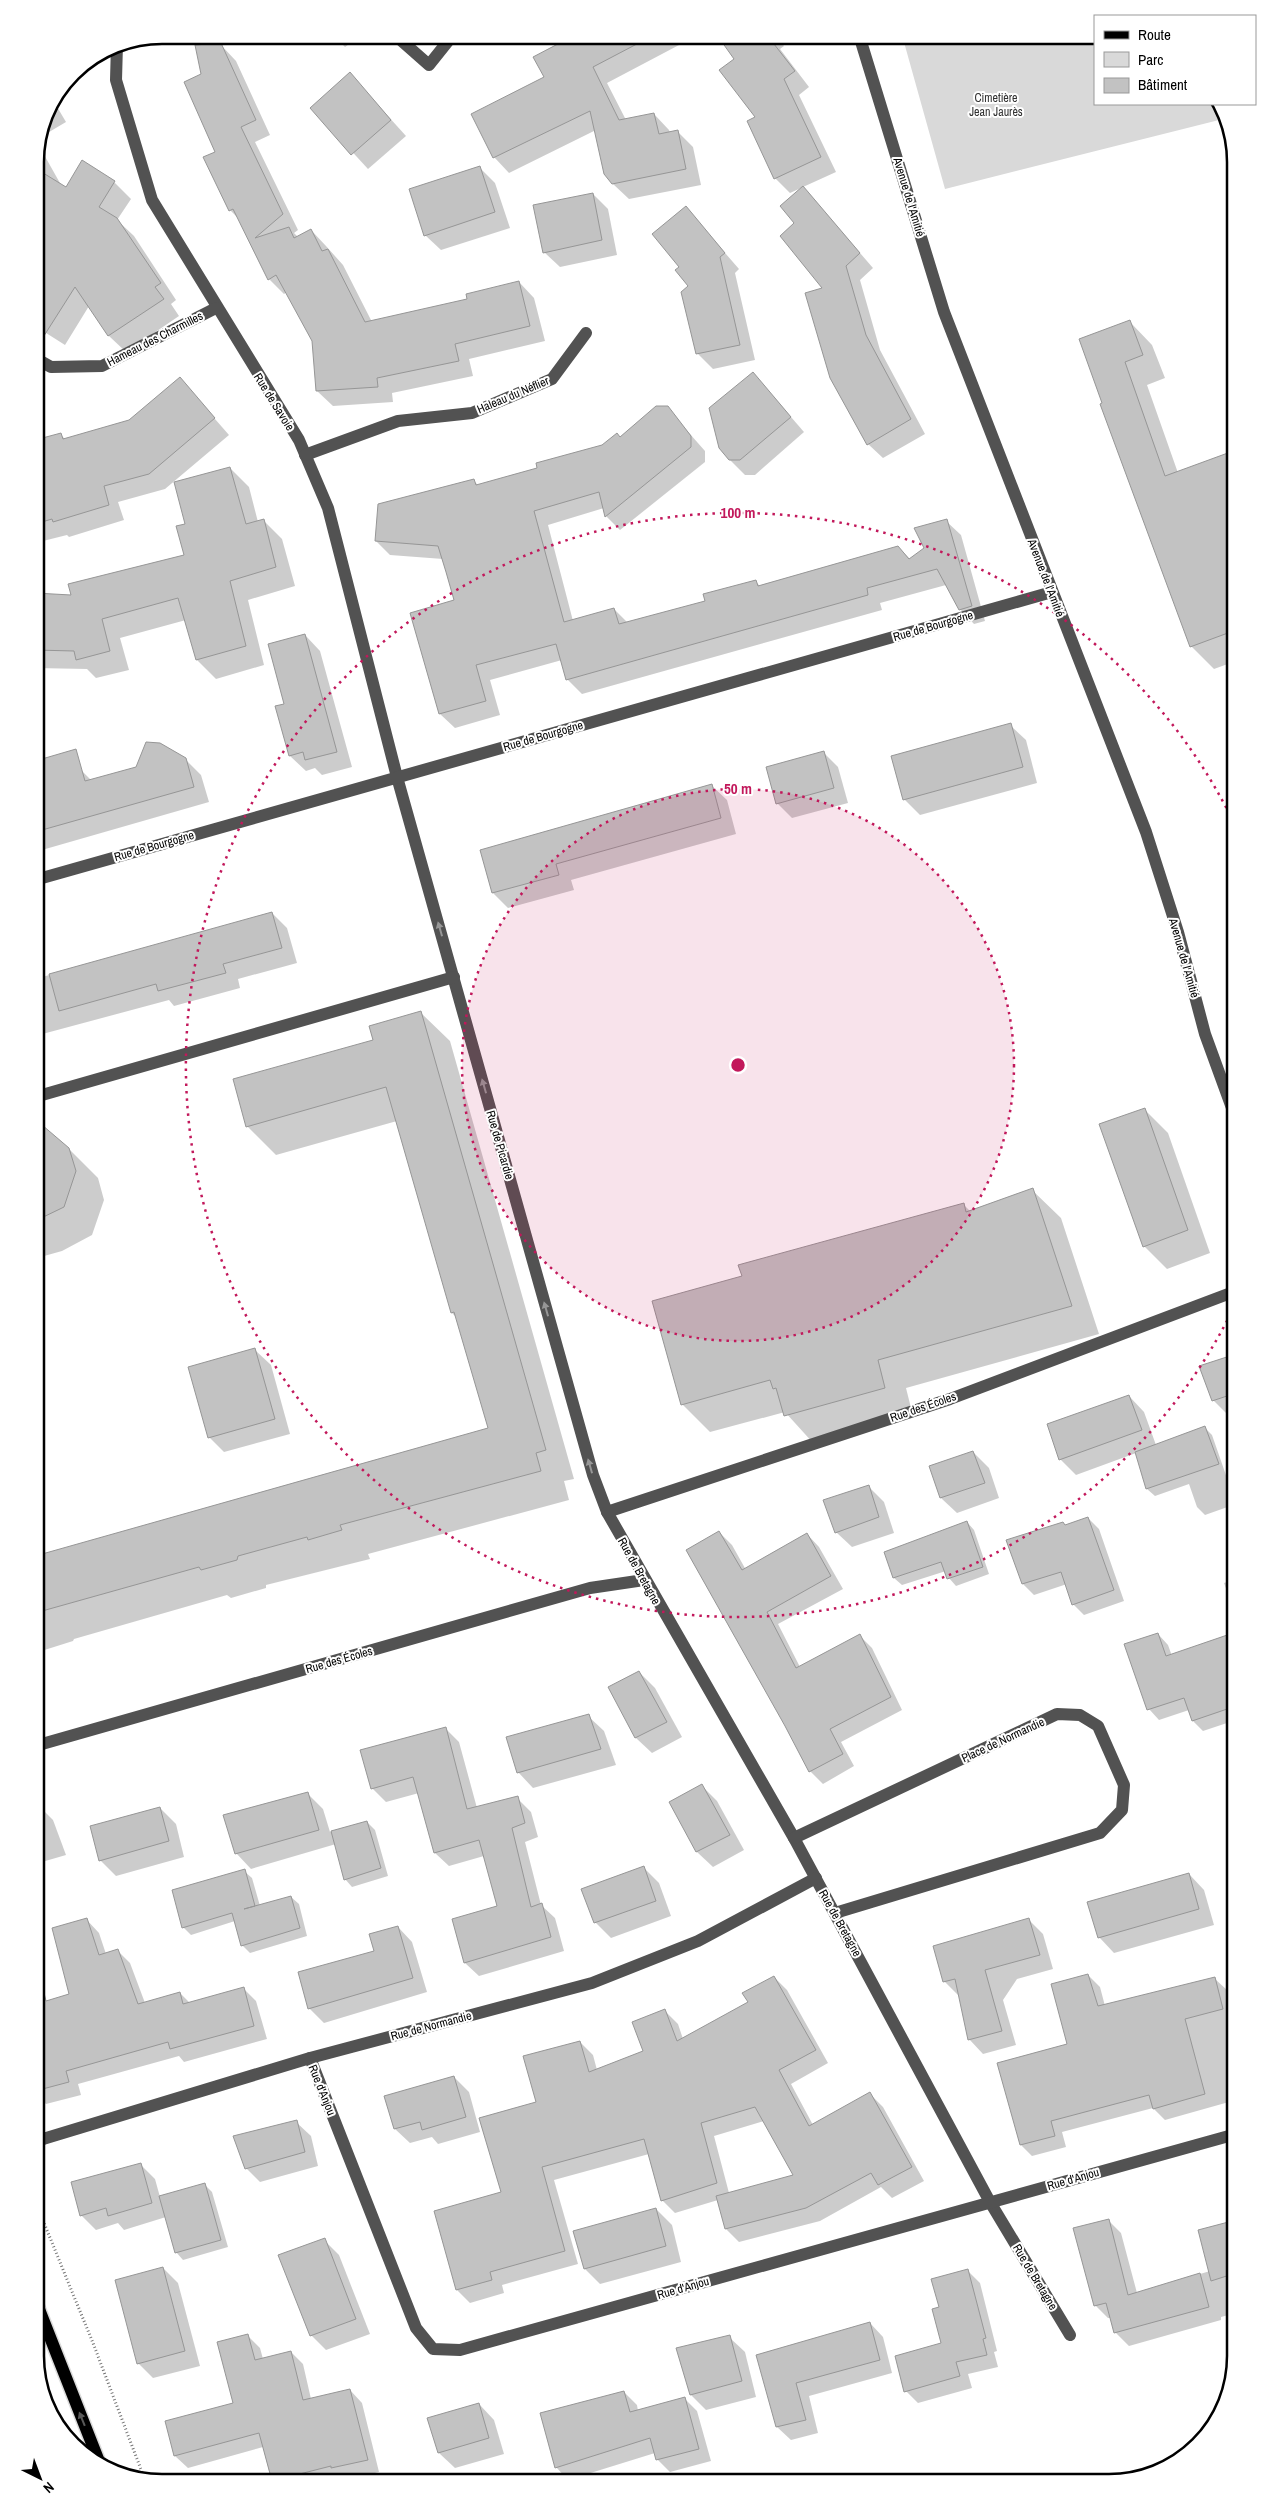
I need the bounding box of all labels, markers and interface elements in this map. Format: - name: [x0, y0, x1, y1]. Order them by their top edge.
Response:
- legend: [1094, 15, 1256, 105]
- text: Route: [1138, 24, 1171, 45]
- text: Parc: [1138, 49, 1163, 70]
- text: Bâtiment: [1138, 74, 1188, 95]
- park label: Cimetière Jean Jaurès: [969, 90, 1023, 120]
- street label: Avenue de l'Amitié: [889, 154, 929, 239]
- street label: Hameau des Charmilles: [104, 308, 206, 370]
- street label: Rue de Savoie: [250, 370, 298, 434]
- street label: Haleau du Néflier: [475, 372, 552, 417]
- text: 100 m: [721, 502, 755, 523]
- street label: Avenue de l'Amitié: [1023, 536, 1068, 619]
- street label: Rue de Bourgogne: [891, 607, 975, 645]
- street label: Rue de Bourgogne: [501, 717, 585, 755]
- text: 50 m: [724, 778, 752, 799]
- street label: Rue de Bourgogne: [112, 827, 196, 865]
- street label: Avenue de l'Amitié: [1165, 915, 1203, 1000]
- one-way arrow: [436, 921, 444, 937]
- centre of rings: [729, 1056, 747, 1074]
- one-way arrow: [479, 1078, 487, 1093]
- street label: Rue de Picardie: [483, 1109, 517, 1181]
- one-way arrow: [542, 1302, 550, 1317]
- street label: Rue des Écoles: [888, 1388, 958, 1426]
- one-way arrow: [586, 1458, 594, 1474]
- street label: Rue de Bretagne: [614, 1535, 664, 1607]
- street label: Rue des Écoles: [304, 1643, 374, 1677]
- street label: Place de Normandie: [959, 1714, 1047, 1766]
- street label: Rue de Bretagne: [815, 1887, 865, 1959]
- street label: Rue de Normandie: [389, 2008, 473, 2044]
- street label: Rue d'Anjou: [305, 2062, 339, 2118]
- street label: Rue d'Anjou: [1045, 2164, 1101, 2194]
- street label: Rue de Bretagne: [1009, 2241, 1061, 2313]
- street label: Rue d'Anjou: [655, 2273, 711, 2303]
- one-way arrow: [78, 2411, 86, 2426]
- north arrow: [15, 2453, 65, 2503]
- text: N: [40, 2478, 58, 2497]

